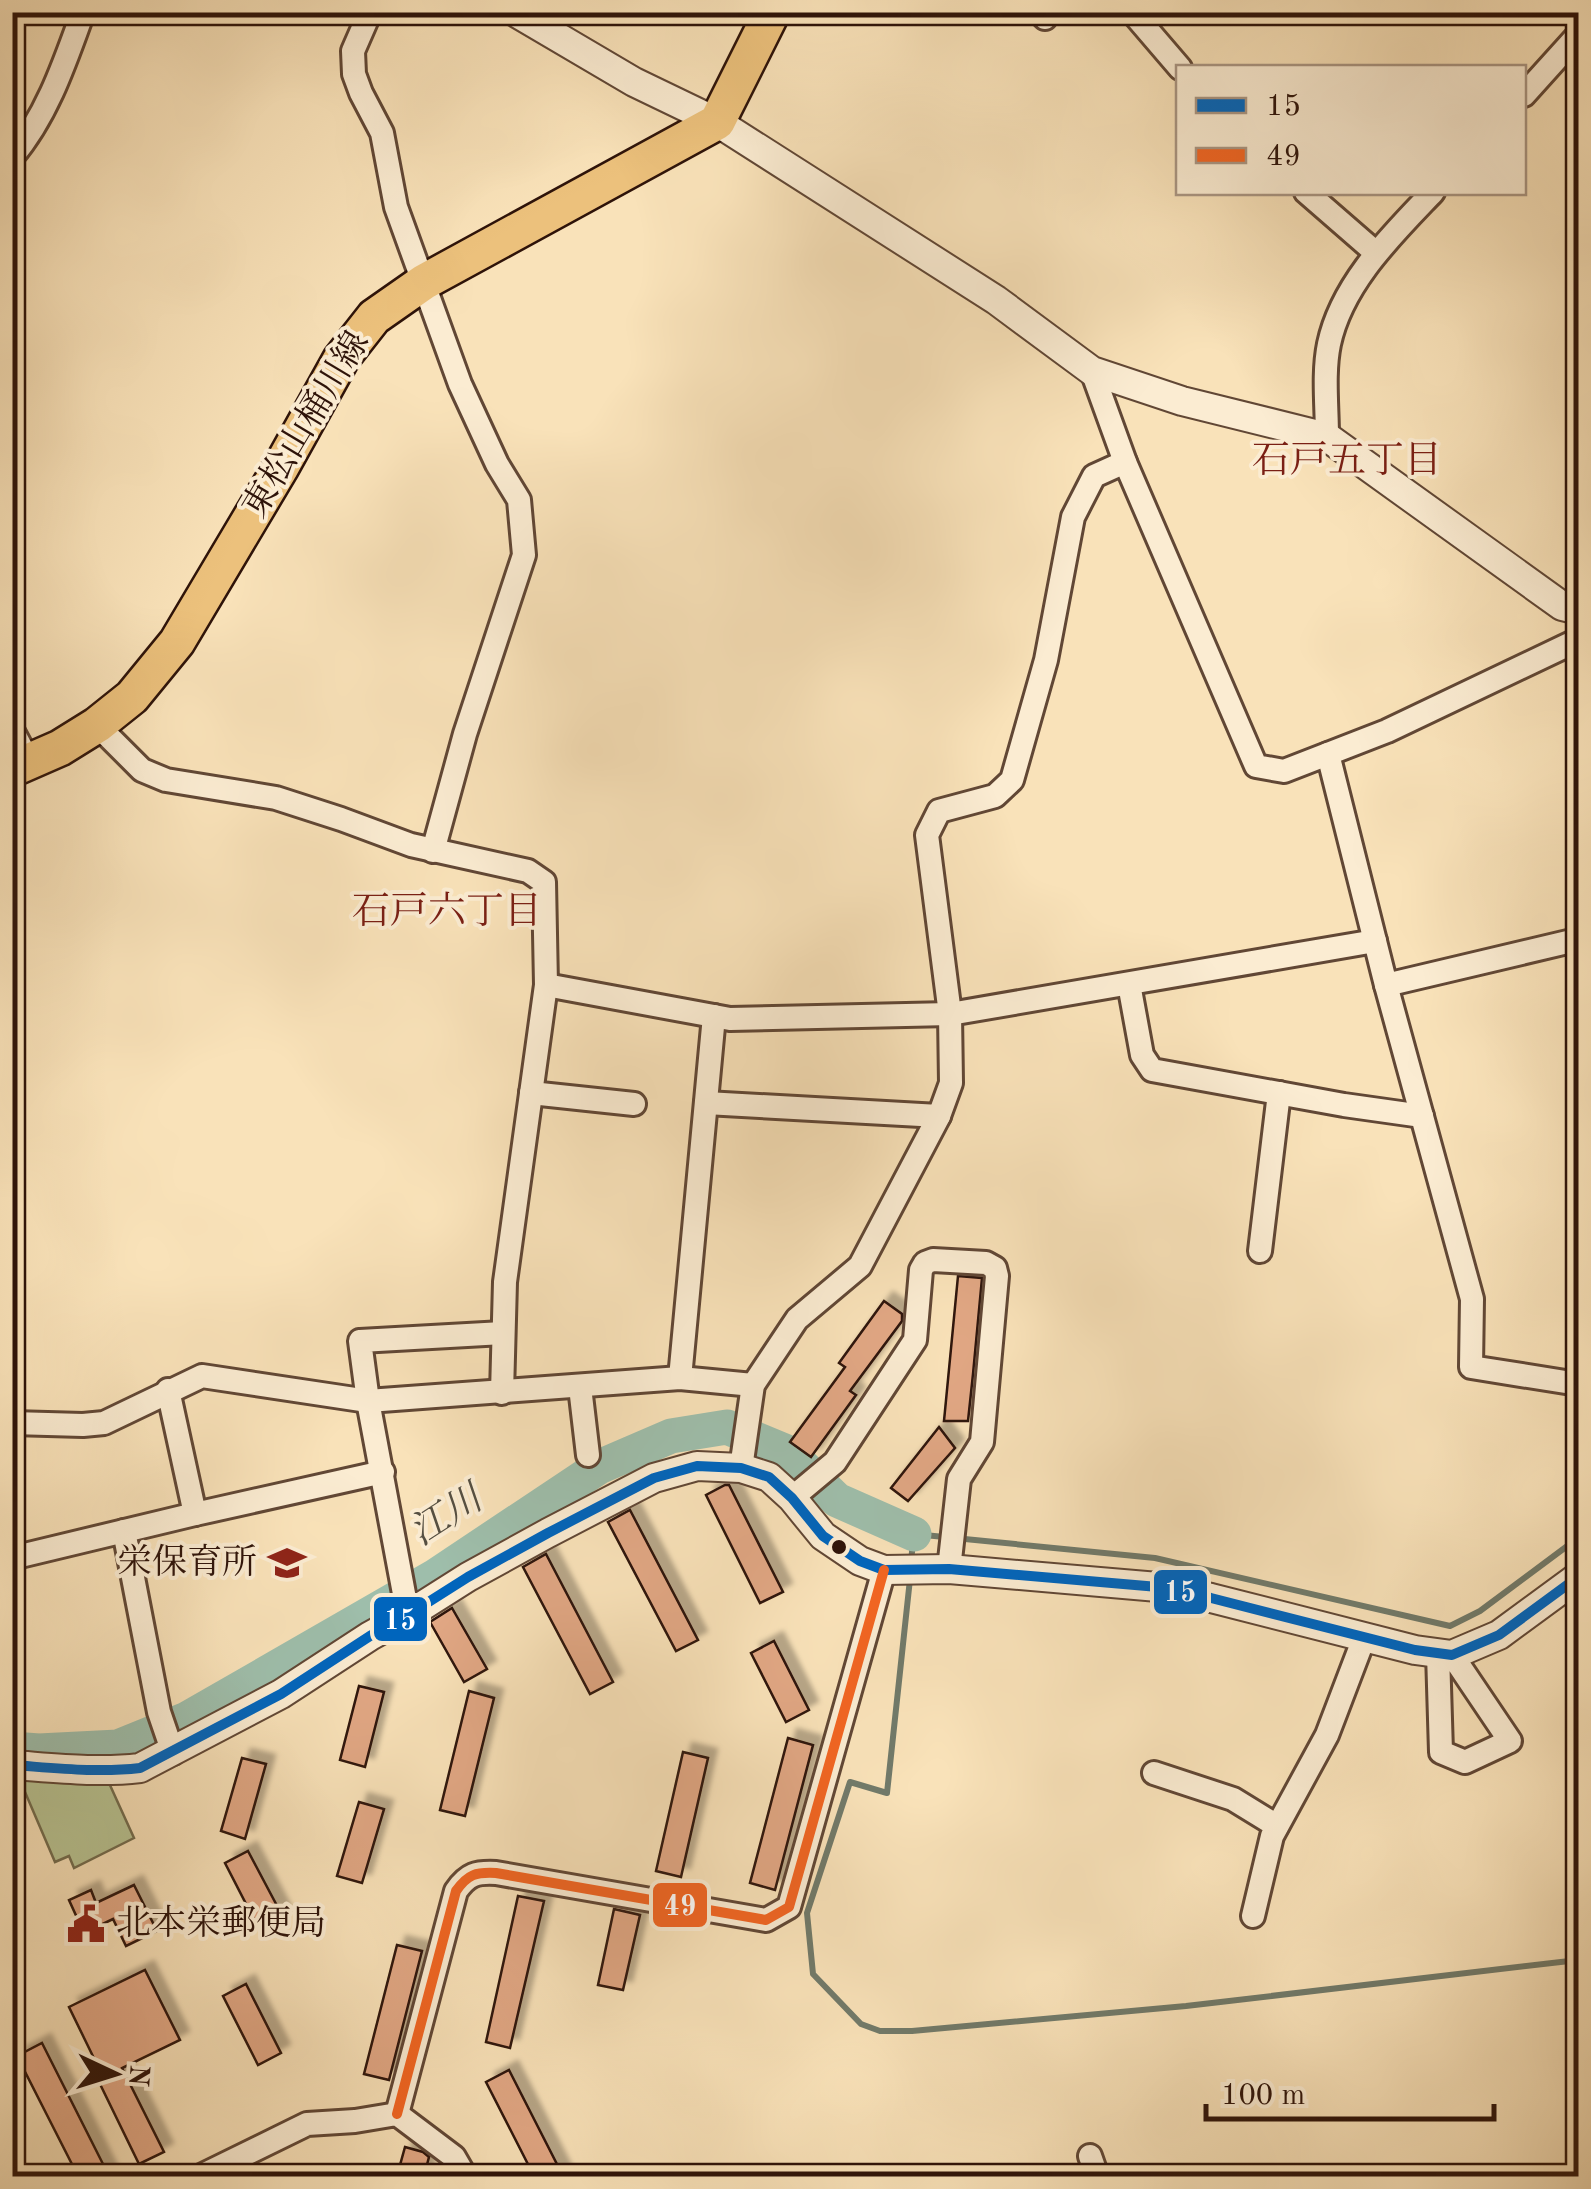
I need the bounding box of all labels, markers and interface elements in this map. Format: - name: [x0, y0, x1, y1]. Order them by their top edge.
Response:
- legend: [1176, 65, 1526, 195]
- text: 15: [1266, 92, 1301, 122]
- text: 49: [1266, 142, 1301, 172]
- street label: 東松山桶川線: [235, 324, 376, 524]
- district label: 石戸五丁目: [1252, 440, 1442, 481]
- district label: 石戸六丁目: [352, 891, 542, 932]
- water label: 江川: [403, 1476, 493, 1554]
- unlabelled marker: [829, 1537, 849, 1557]
- school or university icon: 栄保育所: [266, 1542, 308, 1584]
- place label: 栄保育所: [117, 1543, 257, 1581]
- line badge: 15: [1152, 1568, 1209, 1616]
- text: 15: [1164, 1580, 1196, 1608]
- line badge: 15: [372, 1595, 429, 1643]
- text: 15: [384, 1608, 416, 1636]
- line badge: 49: [651, 1881, 709, 1929]
- text: 49: [664, 1894, 696, 1922]
- public building icon: 北本栄郵便局: [65, 1903, 107, 1945]
- place label: 北本栄郵便局: [116, 1904, 326, 1942]
- north arrow: [65, 2024, 165, 2124]
- scale bar: [1206, 2059, 1494, 2121]
- text: N: [122, 2064, 152, 2088]
- text: 100 m: [1221, 2081, 1305, 2111]

